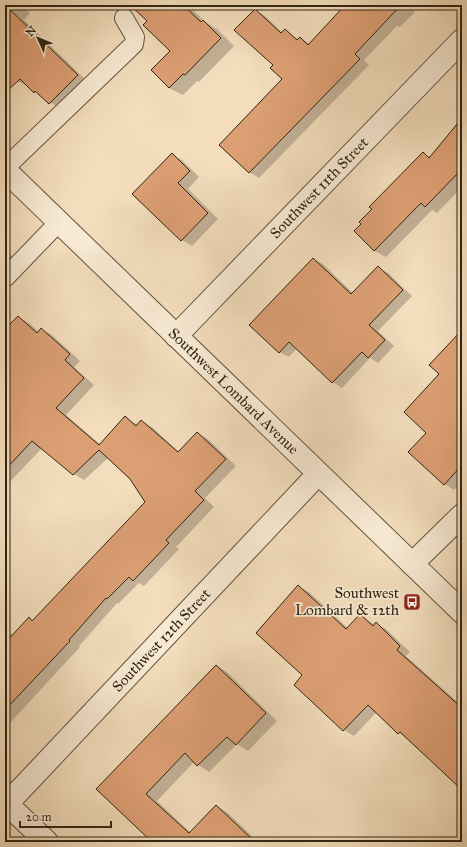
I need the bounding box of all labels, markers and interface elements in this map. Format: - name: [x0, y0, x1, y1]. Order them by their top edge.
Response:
- north arrow: [18, 18, 58, 58]
- text: N: [23, 23, 40, 39]
- street label: Southwest 11th Street: [266, 133, 373, 242]
- street label: Southwest Lombard Avenue: [165, 324, 302, 458]
- street label: Southwest 12th Street: [108, 584, 215, 696]
- place label: Southwest Lombard & 12th: [295, 584, 400, 619]
- bus stop icon: Southwest Lombard & 12th: [402, 592, 422, 612]
- scale bar: [20, 803, 111, 829]
- text: 20 m: [26, 810, 52, 824]

